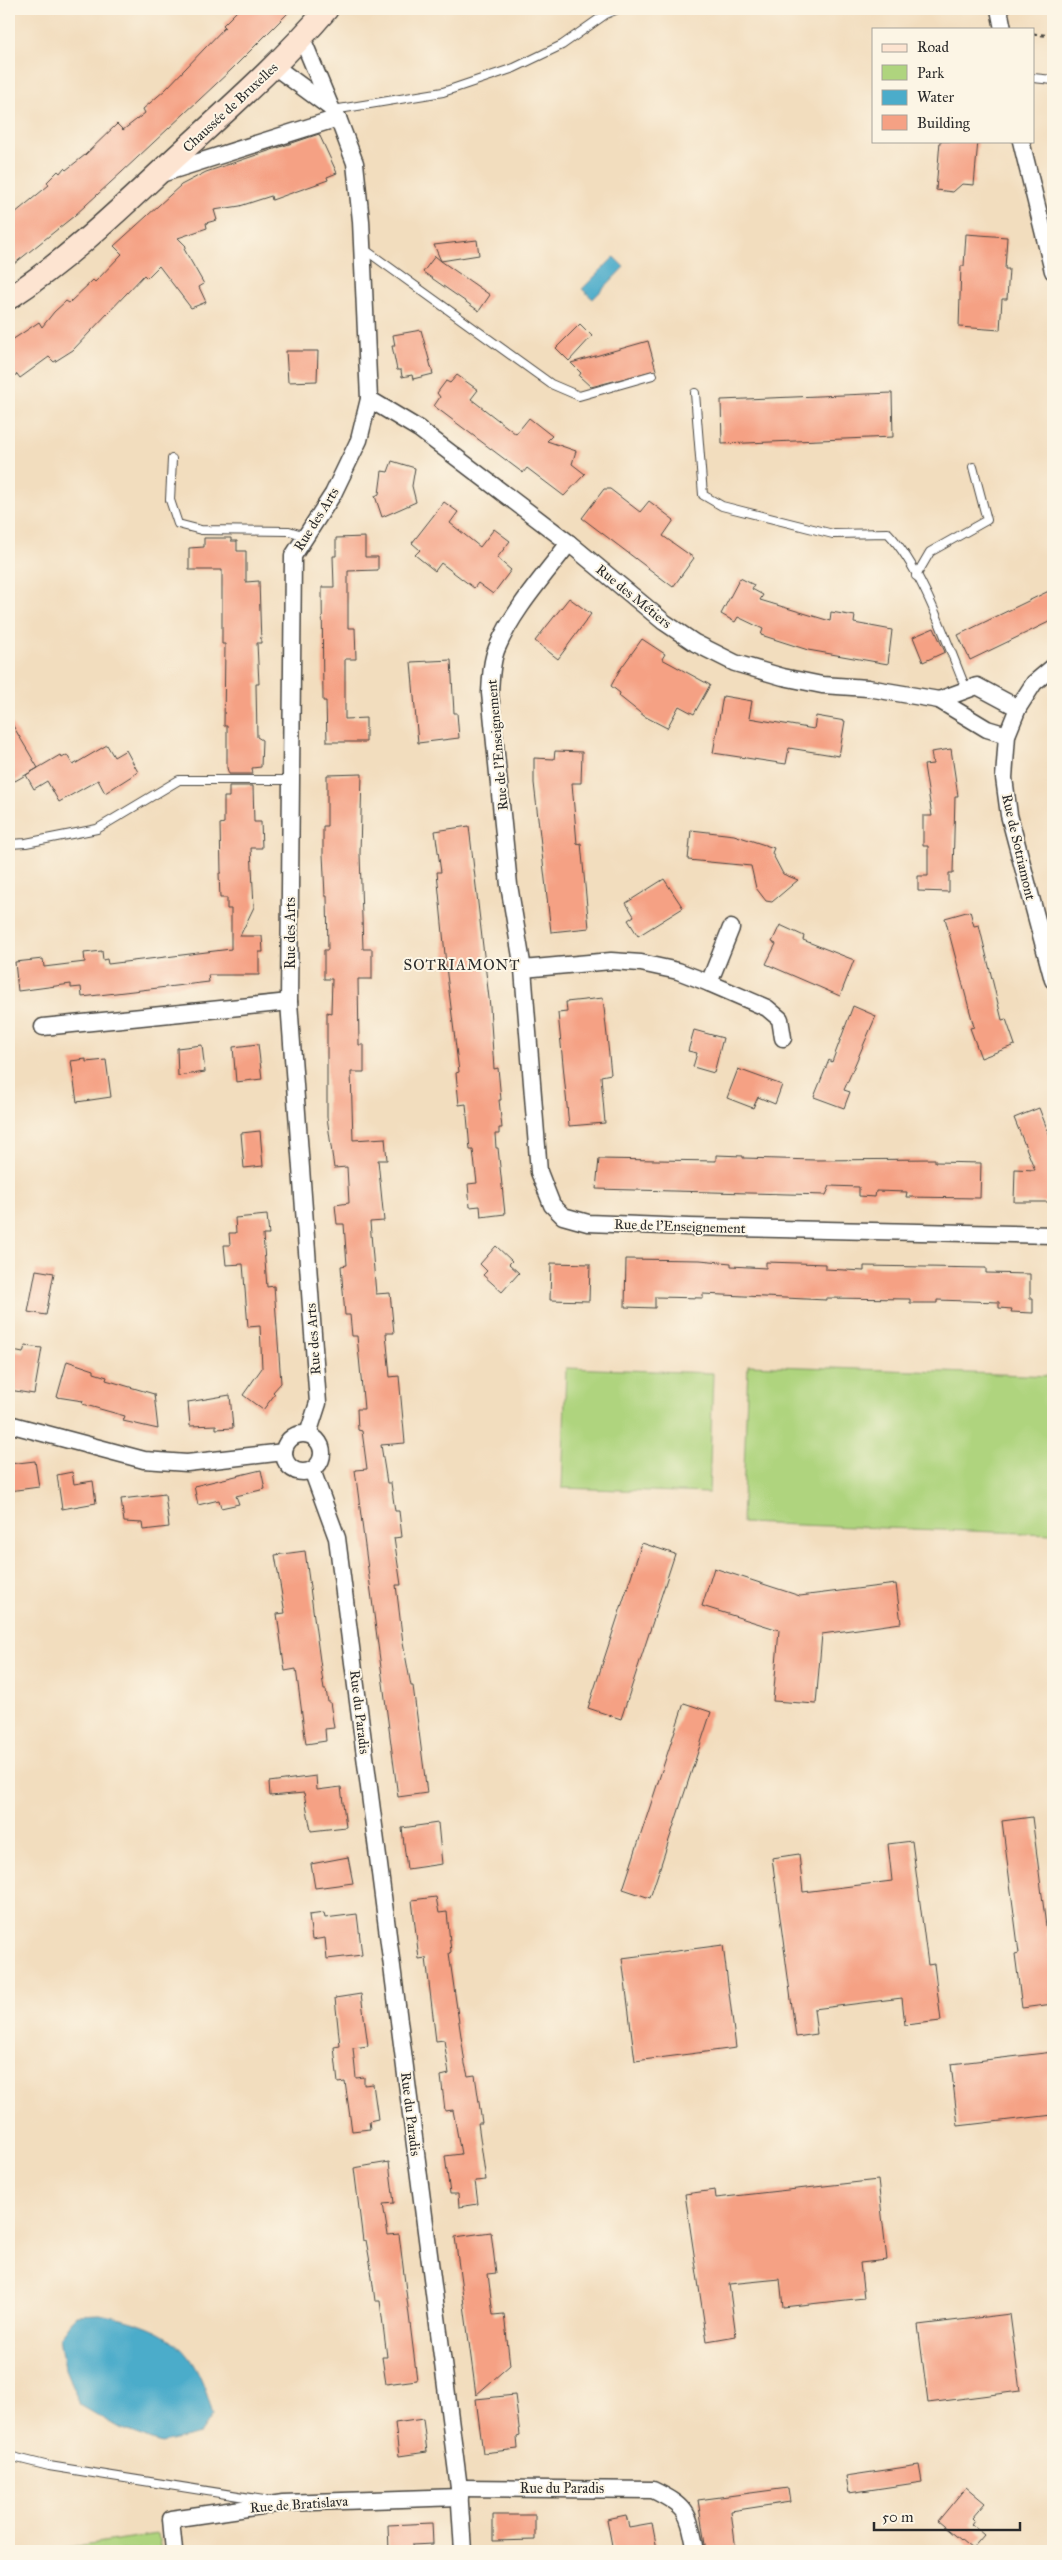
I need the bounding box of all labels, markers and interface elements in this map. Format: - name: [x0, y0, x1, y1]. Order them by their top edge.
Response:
- legend: [872, 28, 1034, 142]
- text: Road: [917, 38, 949, 56]
- street label: Chaussée de Bruxelles: [179, 59, 281, 156]
- text: Park: [917, 64, 944, 82]
- text: Water: [917, 88, 954, 106]
- text: Building: [917, 114, 971, 132]
- street label: Rue des Arts: [290, 484, 343, 554]
- street label: Rue des Métiers: [593, 561, 675, 632]
- street label: Rue de l'Enseignement: [483, 679, 512, 811]
- street label: Rue de Sotriamont: [998, 792, 1039, 902]
- street label: Rue des Arts: [282, 897, 299, 969]
- district label: SOTRIAMONT: [404, 956, 520, 974]
- street label: Rue de l'Enseignement: [614, 1216, 746, 1237]
- street label: Rue des Arts: [303, 1303, 324, 1375]
- street label: Rue du Paradis: [346, 1669, 373, 1755]
- street label: Rue du Paradis: [397, 2071, 424, 2157]
- street label: Rue du Paradis: [520, 2480, 604, 2497]
- street label: Rue de Bratislava: [249, 2493, 349, 2516]
- scale bar: [874, 2500, 1021, 2532]
- text: 50 m: [882, 2508, 914, 2526]

